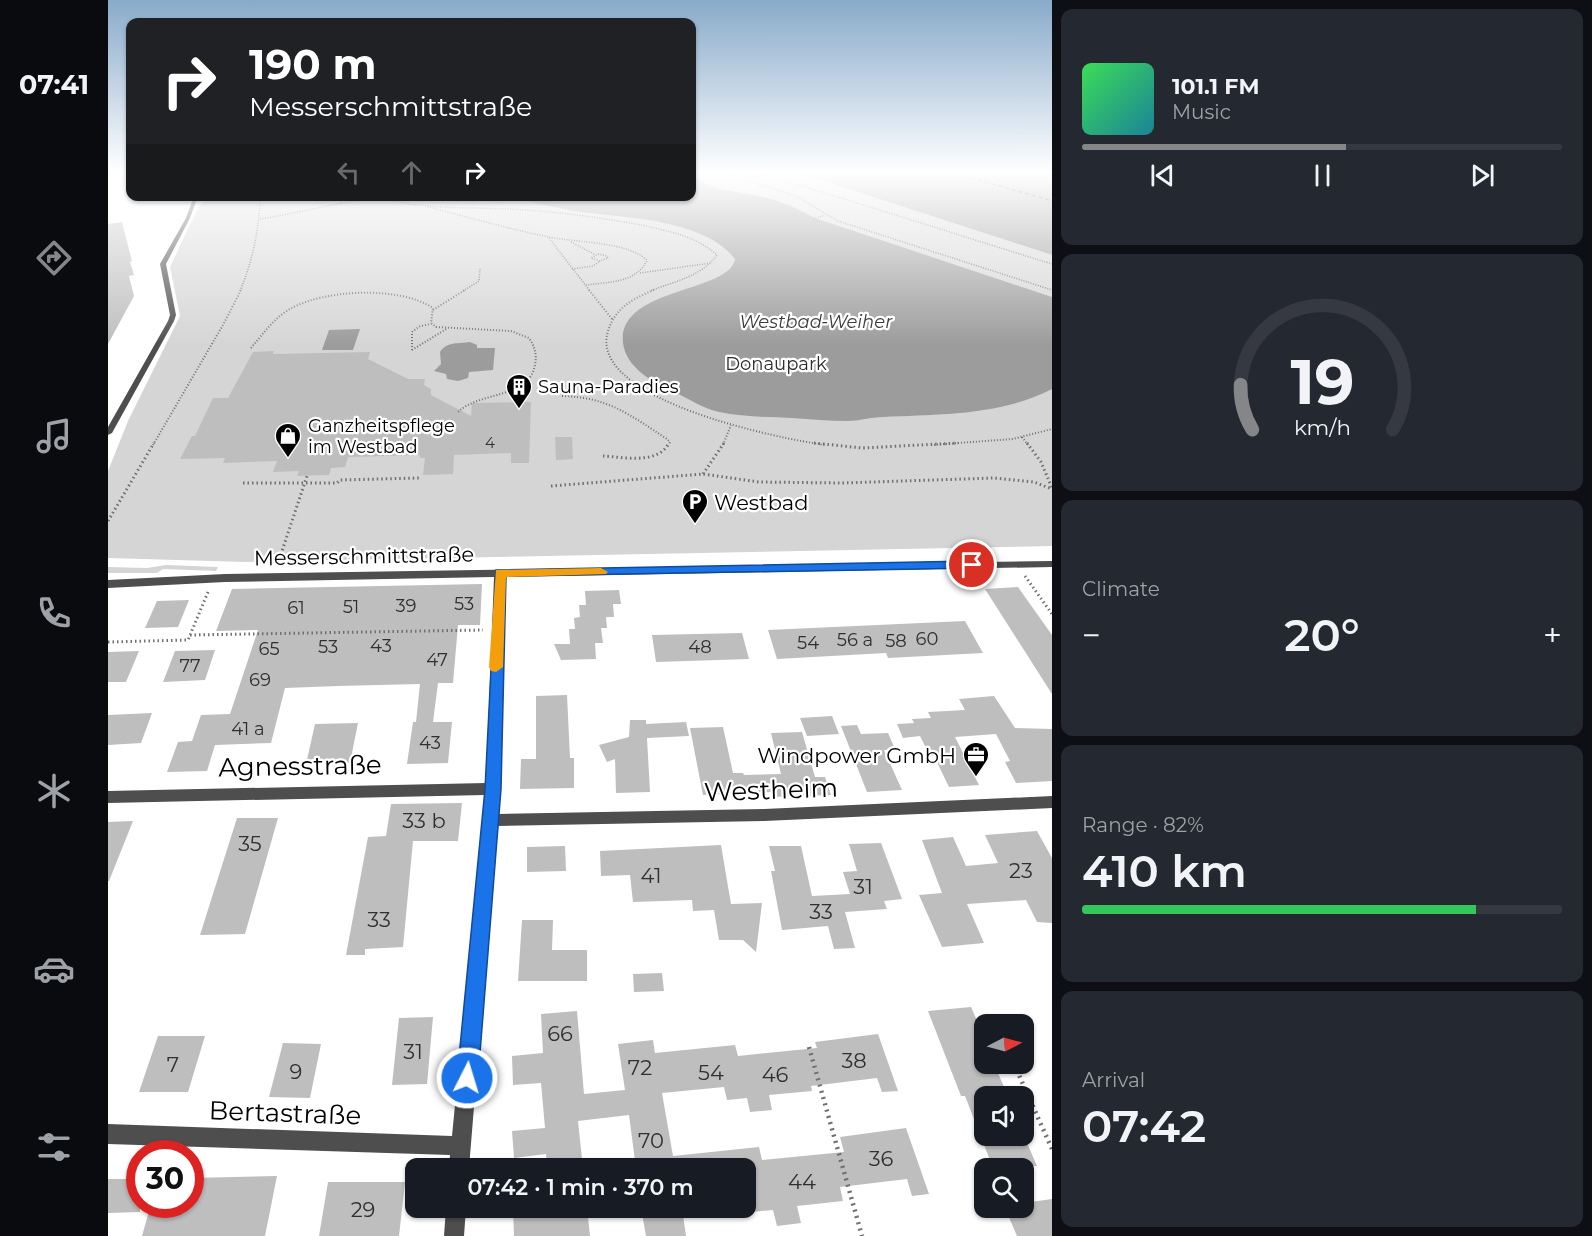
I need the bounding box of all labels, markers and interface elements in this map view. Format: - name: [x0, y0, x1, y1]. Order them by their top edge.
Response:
- text: 190 m: [249, 38, 377, 90]
- icon: right: [150, 42, 228, 120]
- text: 07:41: [19, 68, 89, 101]
- text: 101.1 FM: [1172, 73, 1259, 100]
- text: Messerschmittstraße: [249, 90, 532, 123]
- text: Music: [1172, 100, 1231, 124]
- icon: left: [332, 156, 365, 189]
- icon: ahead: [395, 156, 428, 189]
- icon: right: [458, 156, 491, 189]
- icon: previous: [1146, 159, 1179, 192]
- icon: pause: [1306, 159, 1339, 192]
- icon: next: [1466, 159, 1499, 192]
- icon: directions: [33, 237, 75, 279]
- water label: Westbad-Weiher: [740, 311, 893, 333]
- text: 19: [1290, 344, 1354, 420]
- park label: Donaupark: [725, 353, 827, 375]
- building icon: Sauna-Paradies: [504, 372, 534, 410]
- place label: Sauna-Paradies: [538, 376, 679, 398]
- text: km/h: [1293, 414, 1351, 440]
- icon: music: [33, 415, 75, 457]
- place label: Ganzheitspflege im Westbad: [308, 415, 455, 458]
- shop icon: Ganzheitspflege im Westbad: [273, 421, 303, 459]
- house number: 4: [485, 433, 495, 452]
- parking icon: Westbad: [680, 487, 710, 525]
- place label: Westbad: [714, 490, 808, 515]
- pin: [946, 539, 997, 590]
- street label: Messerschmittstraße: [254, 542, 474, 570]
- icon: arrive: [955, 548, 988, 581]
- text: Climate: [1082, 577, 1160, 601]
- icon: phone: [33, 592, 75, 634]
- house number: 53: [454, 593, 474, 615]
- house number: 39: [395, 595, 417, 617]
- house number: 51: [343, 596, 359, 618]
- house number: 61: [287, 597, 305, 619]
- text: 20°: [1284, 607, 1360, 662]
- text: −: [1082, 615, 1101, 655]
- text: +: [1543, 615, 1562, 655]
- house number: 60: [916, 628, 938, 650]
- house number: 56 a: [837, 629, 873, 651]
- house number: 58: [885, 630, 907, 652]
- house number: 54: [797, 632, 819, 654]
- house number: 43: [370, 635, 392, 657]
- house number: 53: [318, 636, 338, 658]
- house number: 48: [688, 636, 712, 658]
- house number: 65: [258, 638, 280, 660]
- house number: 47: [426, 649, 448, 671]
- house number: 77: [179, 655, 201, 677]
- house number: 69: [249, 669, 271, 691]
- house number: 41 a: [231, 718, 265, 740]
- house number: 43: [419, 732, 441, 754]
- office icon: Windpower GmbH: [961, 740, 991, 778]
- place label: Windpower GmbH: [757, 743, 956, 768]
- street label: Agnesstraße: [218, 749, 382, 783]
- icon: climate: [33, 770, 75, 812]
- street label: Westheim: [703, 772, 839, 808]
- house number: 33 b: [402, 808, 446, 833]
- text: Range · 82%: [1082, 813, 1204, 837]
- house number: 35: [238, 831, 262, 856]
- text: 410 km: [1082, 843, 1247, 898]
- house number: 23: [1009, 858, 1033, 883]
- house number: 41: [641, 863, 661, 888]
- house number: 31: [853, 874, 873, 899]
- house number: 33: [809, 899, 833, 924]
- house number: 33: [367, 907, 391, 932]
- icon: car: [33, 948, 75, 990]
- north arrow: [974, 1014, 1034, 1074]
- map controls: [974, 1014, 1034, 1218]
- house number: 66: [547, 1021, 573, 1046]
- house number: 31: [403, 1039, 423, 1064]
- position arrow: [435, 1046, 499, 1110]
- house number: 38: [841, 1048, 867, 1073]
- house number: 7: [167, 1052, 179, 1077]
- house number: 72: [628, 1055, 652, 1080]
- house number: 9: [290, 1059, 302, 1084]
- house number: 54: [698, 1060, 724, 1085]
- house number: 46: [762, 1062, 789, 1087]
- text: Arrival: [1082, 1068, 1145, 1092]
- button: sound: [974, 1086, 1034, 1146]
- street label: Bertastraße: [208, 1094, 362, 1132]
- text: 07:42: [1082, 1098, 1206, 1153]
- icon: filters: [33, 1126, 75, 1168]
- house number: 70: [638, 1128, 664, 1153]
- speed limit sign: 30: [126, 1140, 204, 1218]
- house number: 36: [869, 1146, 894, 1171]
- button: search: [974, 1158, 1034, 1218]
- house number: 44: [788, 1169, 816, 1194]
- text: 07:42 · 1 min · 370 m: [467, 1174, 694, 1201]
- house number: 29: [351, 1197, 375, 1222]

